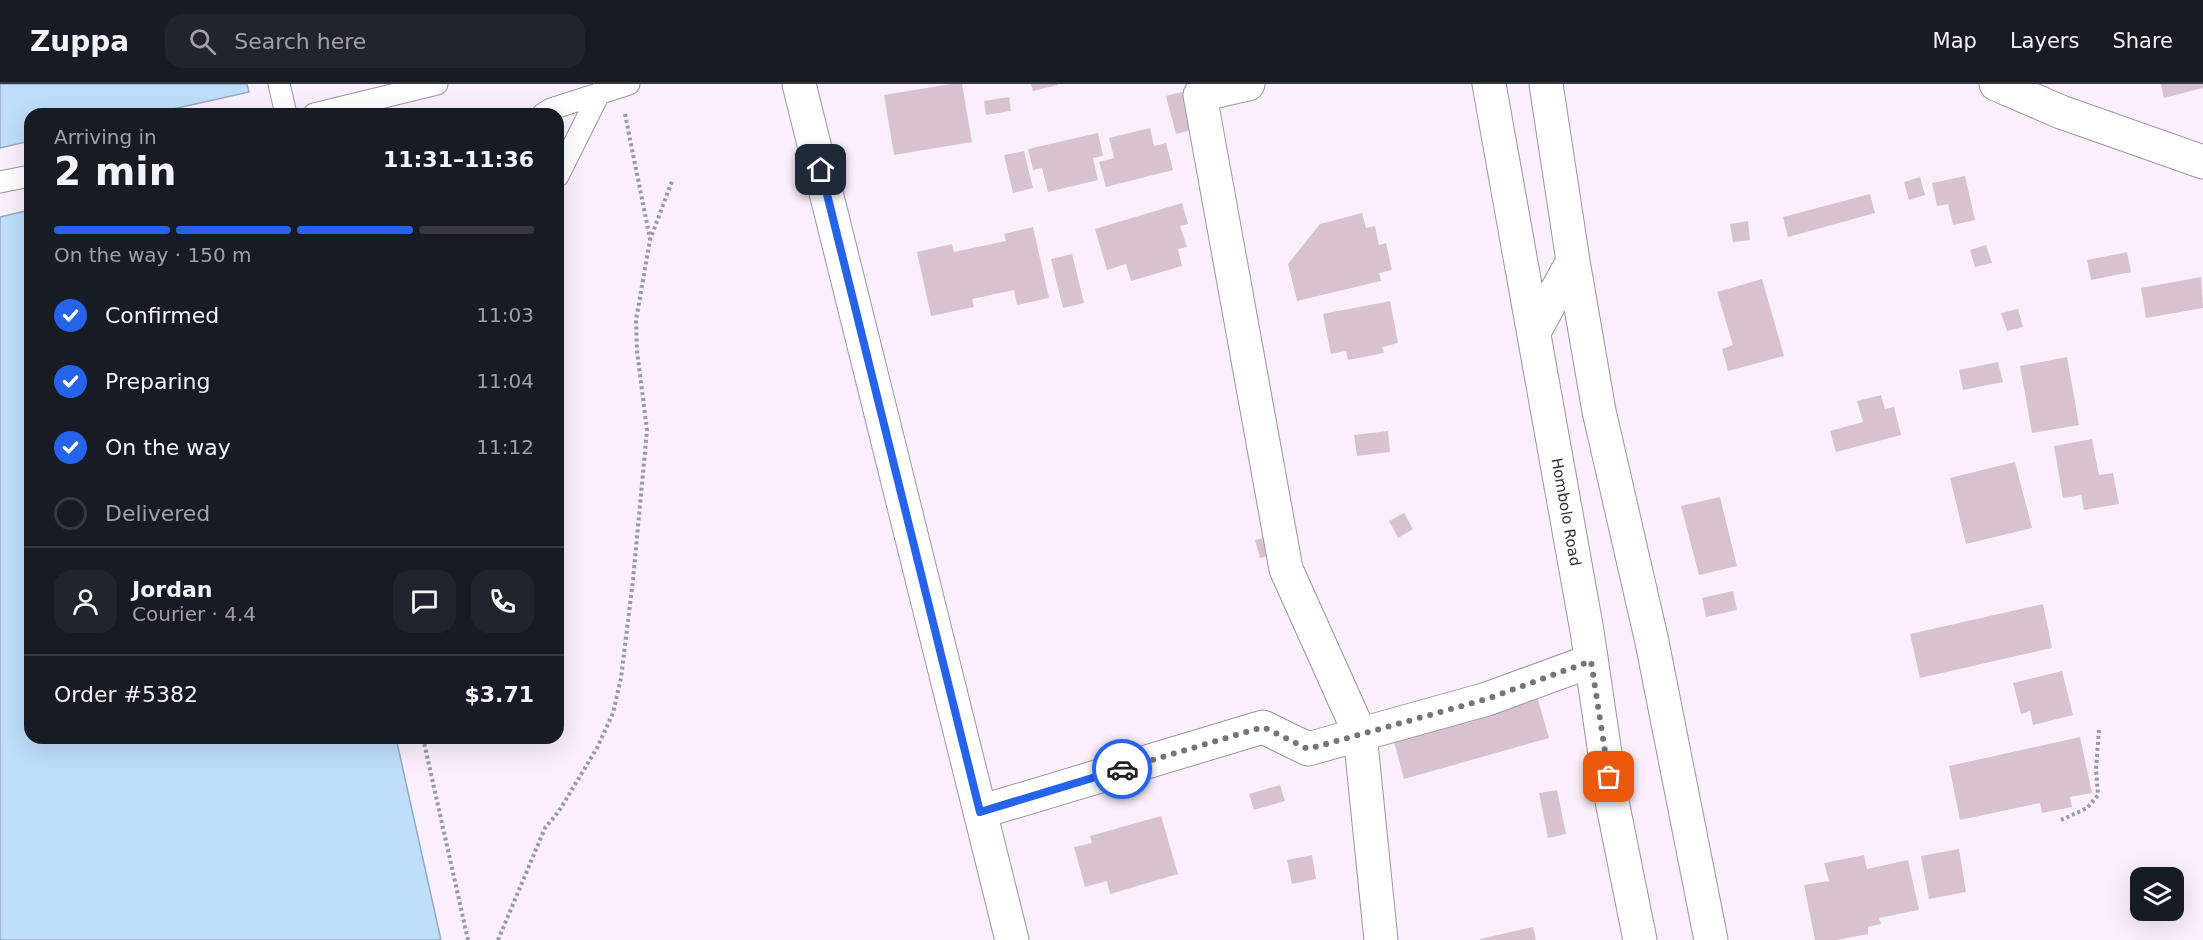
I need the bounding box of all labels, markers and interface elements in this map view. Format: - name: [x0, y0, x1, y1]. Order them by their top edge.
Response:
- search box: [165, 14, 585, 68]
- text: Zuppa: [30, 25, 129, 58]
- icon: search: [186, 25, 219, 58]
- text: Search here: [234, 29, 366, 54]
- text: Map: [1933, 29, 1977, 53]
- text: Layers: [2010, 29, 2079, 53]
- text: Share: [2112, 29, 2173, 53]
- text: Arriving in: [54, 125, 157, 149]
- pin: [795, 144, 846, 195]
- text: 11:31–11:36: [383, 147, 534, 172]
- text: 2 min: [54, 149, 176, 194]
- icon: home: [804, 153, 837, 186]
- text: On the way · 150 m: [54, 243, 252, 267]
- icon: check: [54, 299, 87, 332]
- text: Confirmed: [105, 303, 219, 328]
- text: 11:03: [476, 303, 534, 327]
- icon: check: [54, 365, 87, 398]
- text: Preparing: [105, 369, 211, 394]
- text: 11:04: [476, 369, 534, 393]
- icon: check: [54, 431, 87, 464]
- text: On the way: [105, 435, 231, 460]
- text: 11:12: [476, 435, 534, 459]
- street label: Hombolo Road: [1548, 457, 1584, 567]
- text: Delivered: [105, 501, 210, 526]
- button: person: [54, 570, 117, 633]
- button: chat: [393, 570, 456, 633]
- button: phone: [471, 570, 534, 633]
- text: Jordan: [132, 577, 212, 602]
- text: Courier · 4.4: [132, 602, 256, 626]
- text: Order #5382: [54, 682, 198, 707]
- text: $3.71: [464, 682, 534, 707]
- courier: [1092, 739, 1152, 799]
- pin: [1583, 751, 1634, 802]
- icon: car: [1106, 753, 1139, 786]
- icon: bag: [1592, 760, 1625, 793]
- map controls: [2130, 867, 2184, 921]
- button: layers: [2130, 867, 2184, 921]

